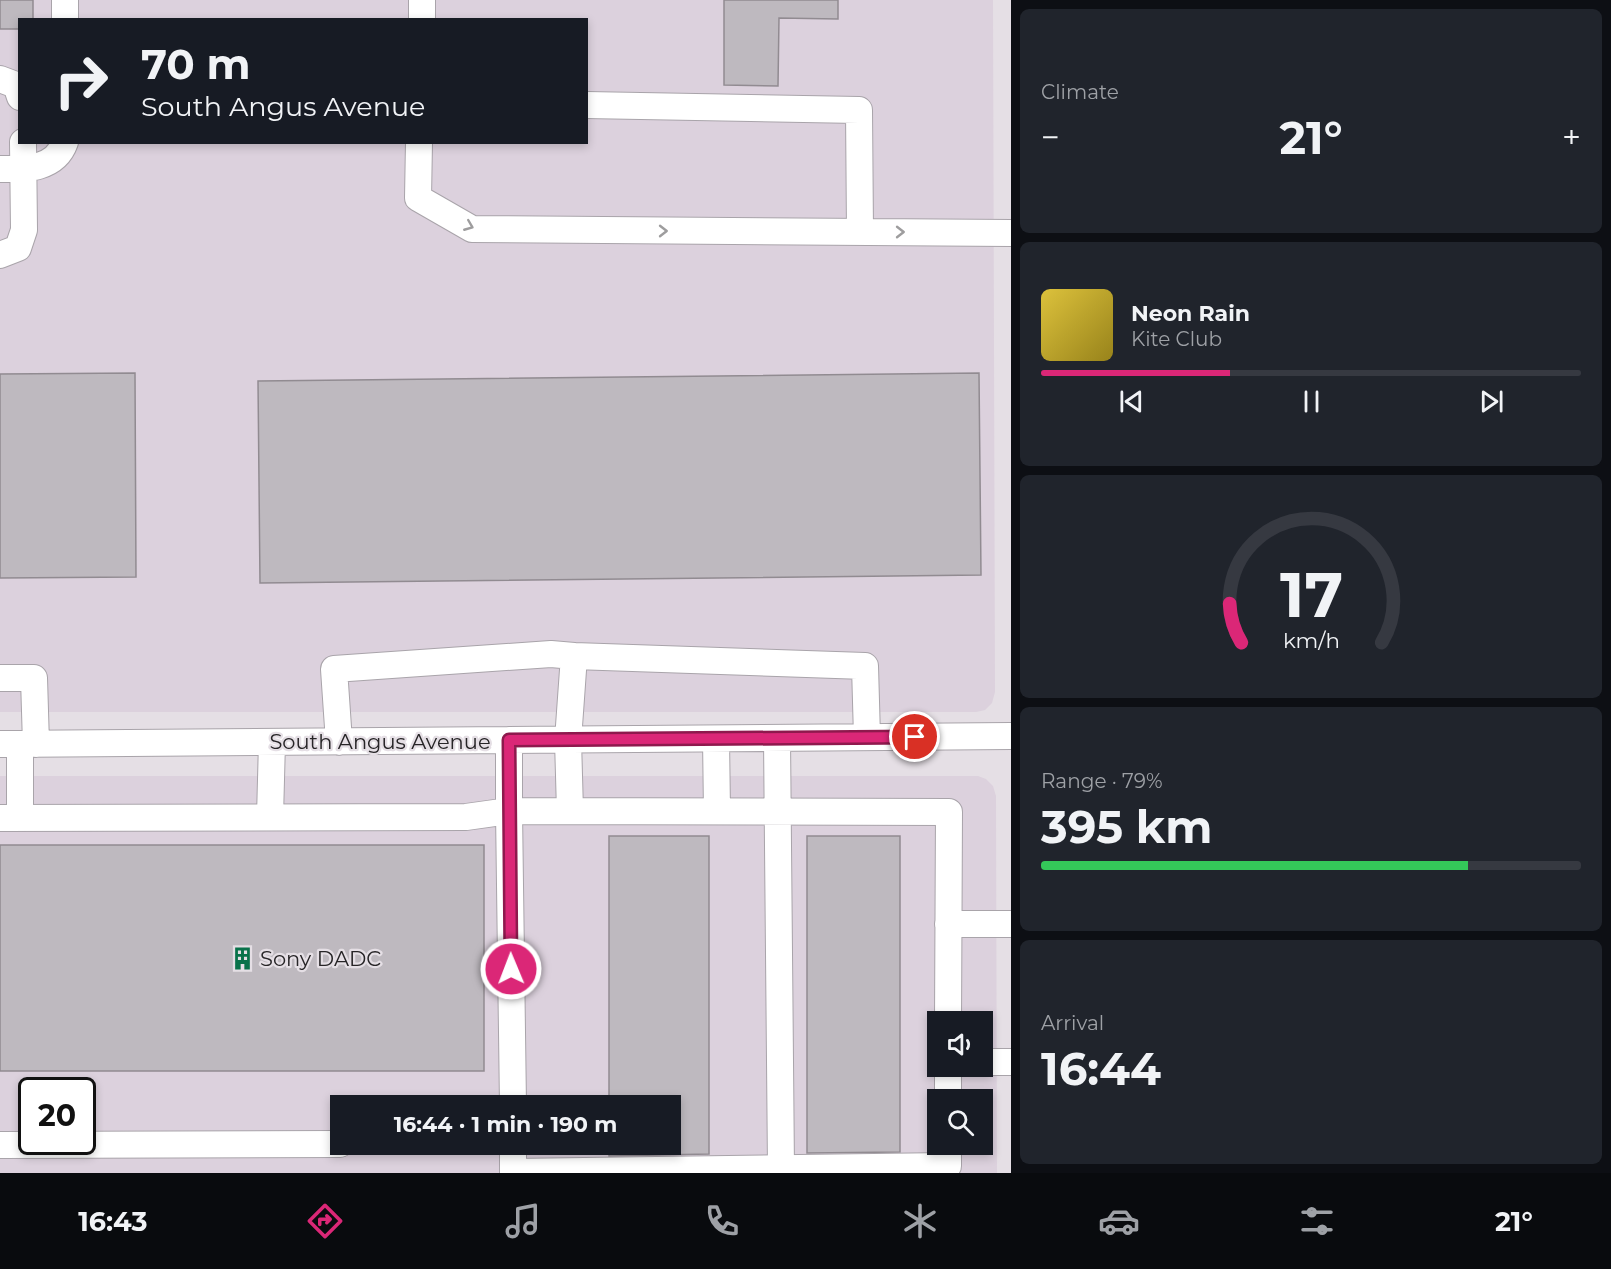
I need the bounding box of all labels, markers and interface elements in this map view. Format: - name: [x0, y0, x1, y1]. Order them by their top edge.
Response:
- text: 70 m: [141, 38, 251, 90]
- icon: right: [42, 42, 120, 120]
- text: Climate: [1041, 80, 1119, 104]
- text: South Angus Avenue: [141, 90, 425, 123]
- text: 21°: [1279, 110, 1343, 165]
- text: −: [1041, 117, 1060, 157]
- text: +: [1562, 117, 1581, 157]
- one-way arrow: [463, 218, 473, 231]
- one-way arrow: [658, 224, 667, 237]
- one-way arrow: [895, 226, 904, 238]
- text: Neon Rain: [1131, 300, 1250, 327]
- text: Kite Club: [1131, 327, 1222, 351]
- icon: previous: [1115, 385, 1148, 418]
- icon: pause: [1295, 385, 1328, 418]
- icon: next: [1475, 385, 1508, 418]
- text: 17: [1279, 558, 1343, 634]
- text: km/h: [1282, 628, 1340, 654]
- pin: [889, 711, 940, 762]
- icon: arrive: [898, 720, 931, 753]
- street label: South Angus Avenue: [269, 729, 491, 754]
- text: Range · 79%: [1041, 769, 1163, 793]
- text: 395 km: [1041, 799, 1212, 854]
- position arrow: [479, 937, 543, 1001]
- building icon: Sony DADC: [229, 945, 255, 971]
- place label: Sony DADC: [260, 946, 381, 971]
- map controls: [927, 1011, 993, 1155]
- button: sound: [927, 1011, 993, 1077]
- text: Arrival: [1041, 1011, 1104, 1035]
- text: 16:44: [1041, 1041, 1161, 1096]
- speed limit sign: 20: [18, 1077, 96, 1155]
- button: search: [927, 1089, 993, 1155]
- text: 16:44 · 1 min · 190 m: [394, 1111, 617, 1138]
- icon: directions: [304, 1200, 346, 1242]
- icon: music: [502, 1200, 544, 1242]
- icon: phone: [701, 1200, 743, 1242]
- icon: climate: [899, 1200, 941, 1242]
- icon: car: [1098, 1200, 1140, 1242]
- icon: filters: [1296, 1200, 1338, 1242]
- text: 16:43: [78, 1205, 148, 1238]
- text: 21°: [1495, 1205, 1533, 1238]

